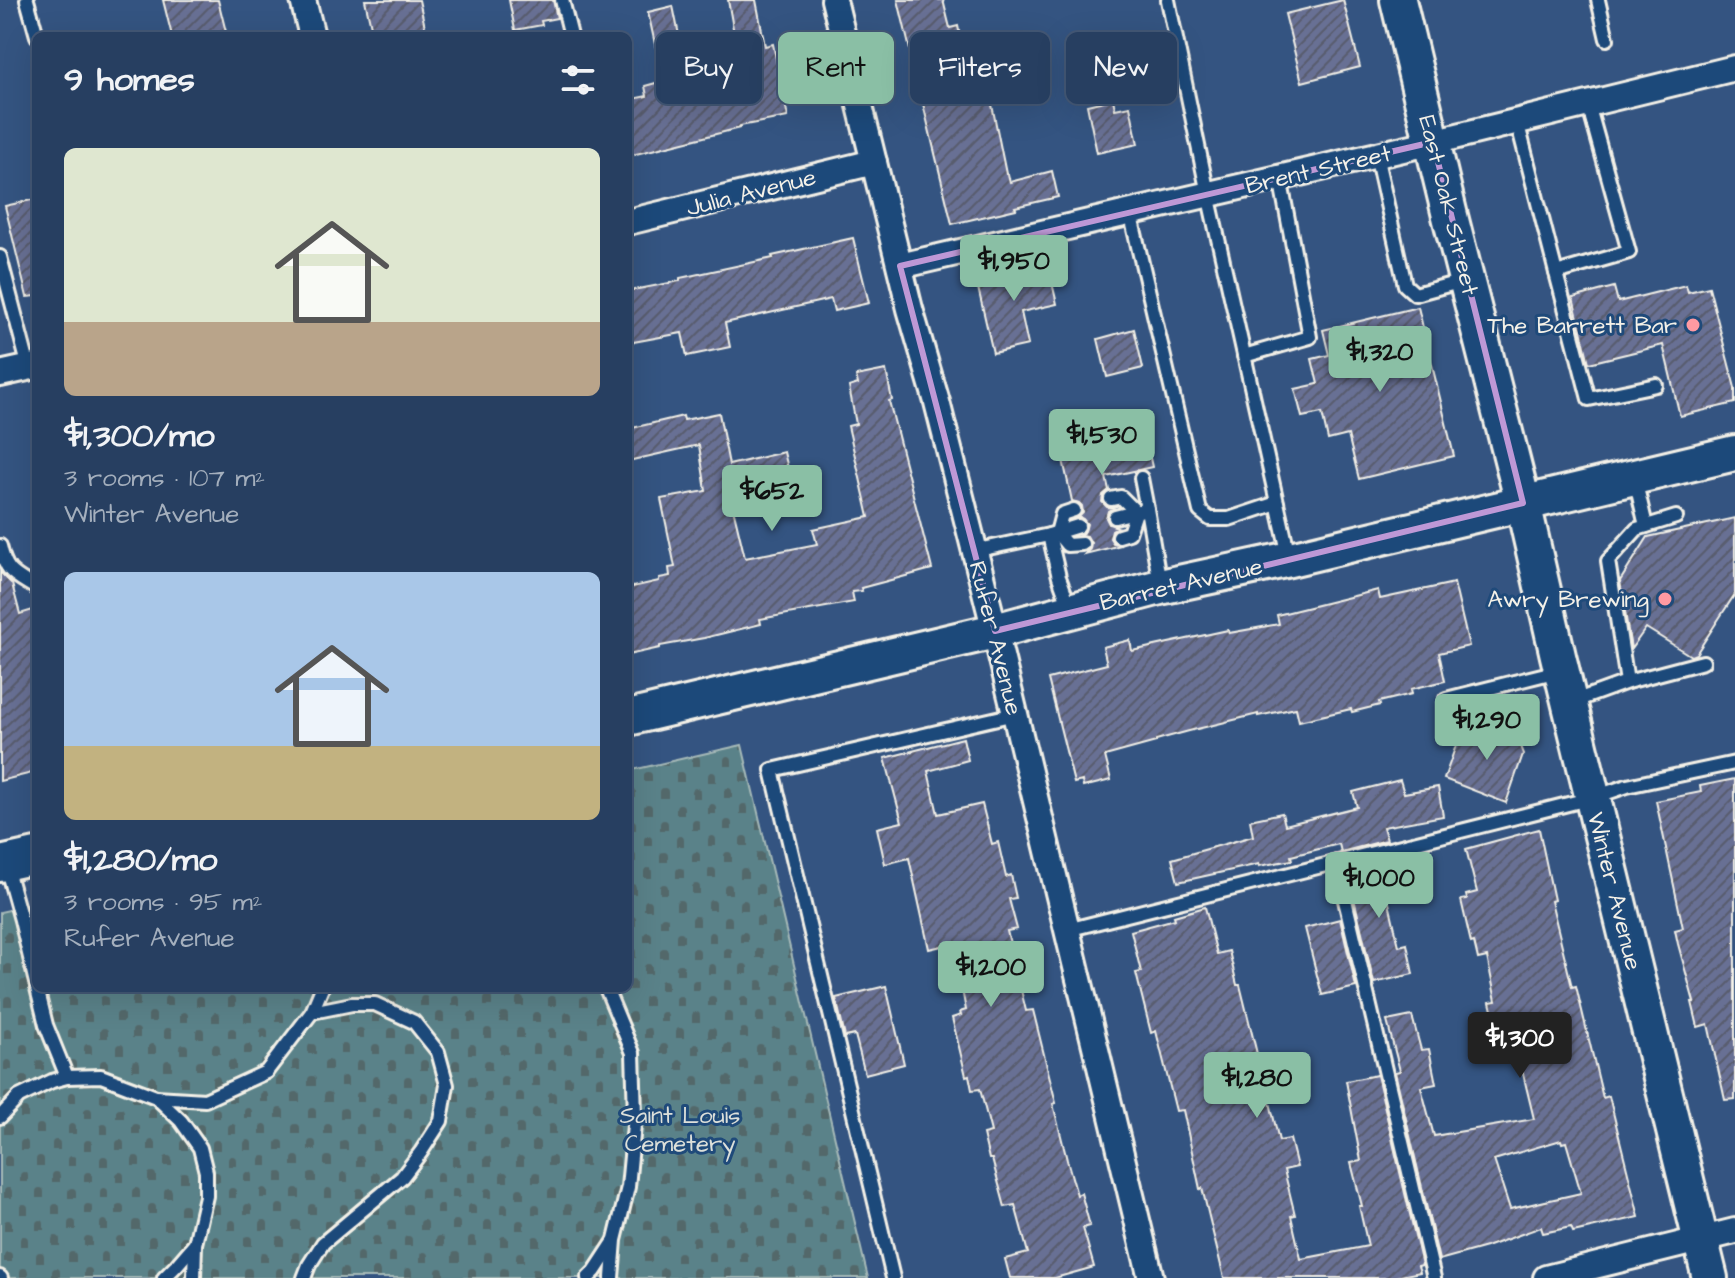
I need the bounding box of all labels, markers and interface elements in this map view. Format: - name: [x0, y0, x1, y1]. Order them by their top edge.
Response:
- chip: Buy: [656, 32, 762, 104]
- chip: Rent: [778, 32, 894, 104]
- chip: Filters: [910, 32, 1050, 104]
- chip: New: [1066, 32, 1177, 104]
- text: 9 homes: [64, 56, 195, 104]
- icon: filters: [556, 58, 600, 102]
- street label: East Oak Street: [1409, 112, 1487, 299]
- street label: Brent Street: [1242, 137, 1395, 203]
- street label: Julia Avenue: [683, 160, 819, 225]
- icon: home: [260, 200, 404, 344]
- pin: $1,950: [949, 235, 1079, 303]
- text: $1,950: [978, 243, 1050, 279]
- place label: The Barrett Bar: [1487, 309, 1677, 343]
- marker: The Barrett Bar: [1684, 316, 1702, 334]
- pin: $1,320: [1315, 326, 1445, 394]
- text: $1,320: [1347, 334, 1413, 370]
- pin: $1,530: [1037, 409, 1167, 477]
- text: $1,300/mo: [64, 412, 215, 460]
- text: $1,530: [1067, 417, 1137, 453]
- text: 3 rooms · 107 m²: [64, 460, 265, 496]
- pin: $652: [725, 465, 819, 533]
- text: $652: [740, 473, 804, 509]
- text: Winter Avenue: [64, 496, 239, 532]
- street label: Barret Avenue: [1097, 550, 1266, 620]
- street label: Rufer Avenue: [960, 558, 1031, 719]
- place label: Awry Brewing: [1487, 583, 1649, 618]
- marker: Awry Brewing: [1656, 590, 1674, 608]
- icon: home: [260, 624, 404, 768]
- pin: $1,290: [1422, 694, 1552, 762]
- text: $1,290: [1453, 702, 1521, 738]
- street label: Winter Avenue: [1578, 809, 1650, 974]
- text: $1,280/mo: [64, 836, 217, 884]
- pin: $1,000: [1314, 852, 1444, 920]
- text: $1,000: [1343, 860, 1415, 896]
- text: 3 rooms · 95 m²: [64, 884, 263, 920]
- text: Rufer Avenue: [64, 920, 234, 956]
- pin: $1,200: [926, 941, 1056, 1009]
- text: $1,200: [956, 949, 1026, 985]
- pin: $1,300: [1455, 1012, 1585, 1080]
- text: $1,300: [1486, 1020, 1554, 1056]
- pin: $1,280: [1192, 1052, 1322, 1120]
- text: $1,280: [1222, 1060, 1292, 1096]
- park label: Saint Louis Cemetery: [620, 1099, 740, 1162]

